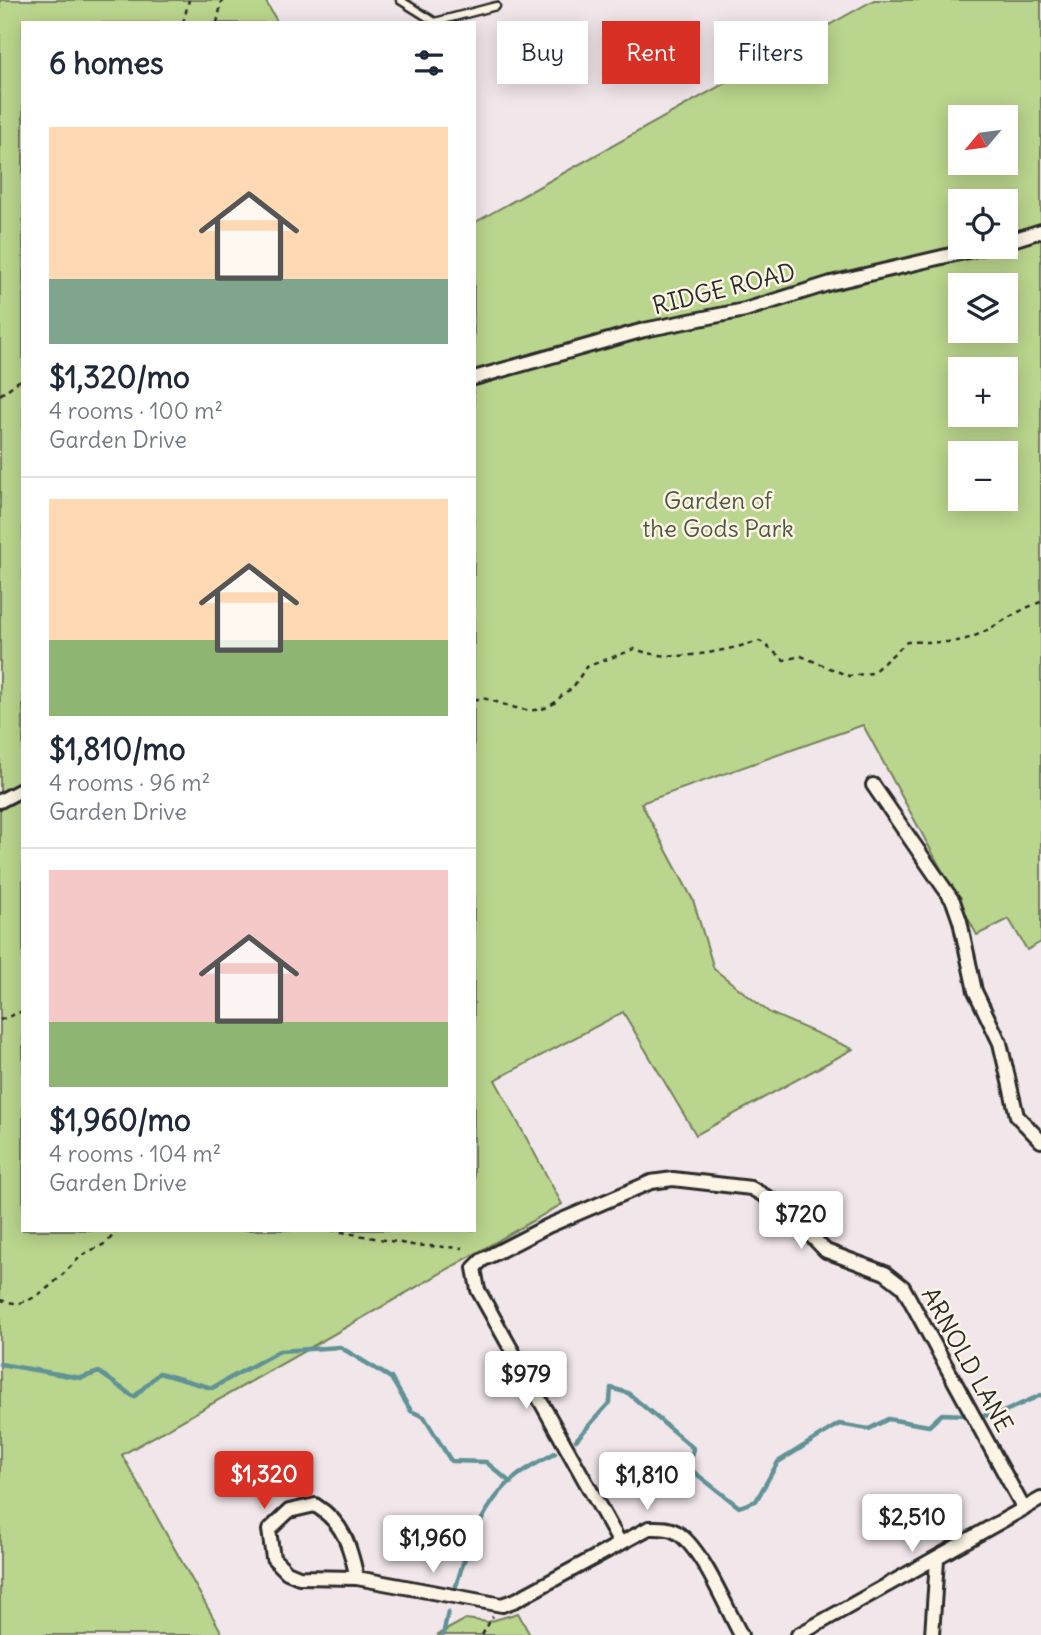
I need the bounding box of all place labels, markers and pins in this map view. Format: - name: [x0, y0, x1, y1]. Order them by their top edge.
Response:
- pin: $720: [760, 1192, 842, 1251]
- pin: $979: [485, 1352, 567, 1411]
- pin: $1,320: [207, 1452, 321, 1511]
- pin: $1,810: [590, 1452, 704, 1512]
- pin: $2,510: [855, 1494, 969, 1554]
- pin: $1,960: [376, 1516, 490, 1575]

